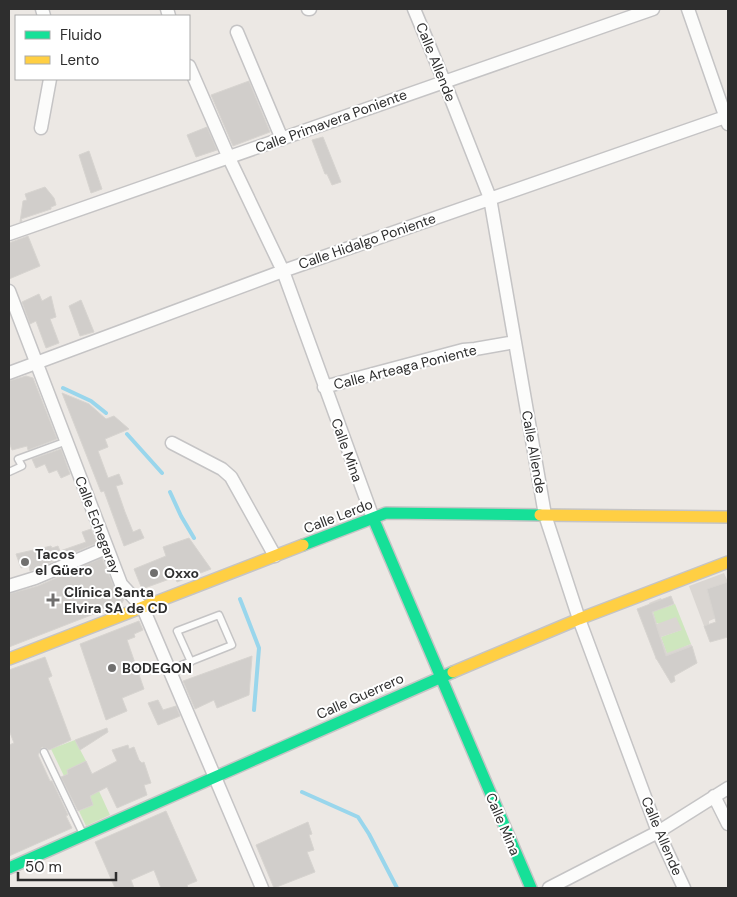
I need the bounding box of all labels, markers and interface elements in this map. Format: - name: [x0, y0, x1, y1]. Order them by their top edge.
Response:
- legend: [15, 15, 190, 80]
- street label: Calle Allende: [412, 20, 460, 104]
- text: Fluido: [60, 25, 102, 45]
- text: Lento: [60, 50, 99, 70]
- street label: Calle Primavera Poniente: [253, 85, 409, 157]
- street label: Calle Hidalgo Poniente: [296, 209, 438, 273]
- street label: Calle Arteaga Poniente: [332, 341, 478, 393]
- street label: Calle Allende: [518, 409, 550, 495]
- street label: Calle Mina: [327, 416, 367, 484]
- street label: Calle Echegaray: [71, 474, 125, 577]
- street label: Calle Lerdo: [301, 495, 375, 537]
- place label: Tacos el Güero: [35, 545, 93, 579]
- marker: Tacos el Güero: [19, 556, 31, 568]
- place label: Oxxo: [164, 564, 199, 582]
- marker: Oxxo: [148, 567, 160, 579]
- place label: Clínica Santa Elvira SA de CD: [64, 583, 168, 617]
- marker: Clínica Santa Elvira SA de CD: [46, 593, 60, 607]
- place label: BODEGON: [122, 659, 192, 677]
- marker: BODEGON: [106, 662, 118, 674]
- street label: Calle Guerrero: [314, 669, 406, 723]
- street label: Calle Mina: [482, 790, 524, 858]
- street label: Calle Allende: [637, 794, 687, 878]
- scale bar: [18, 850, 115, 882]
- text: 50 m: [25, 857, 62, 877]

